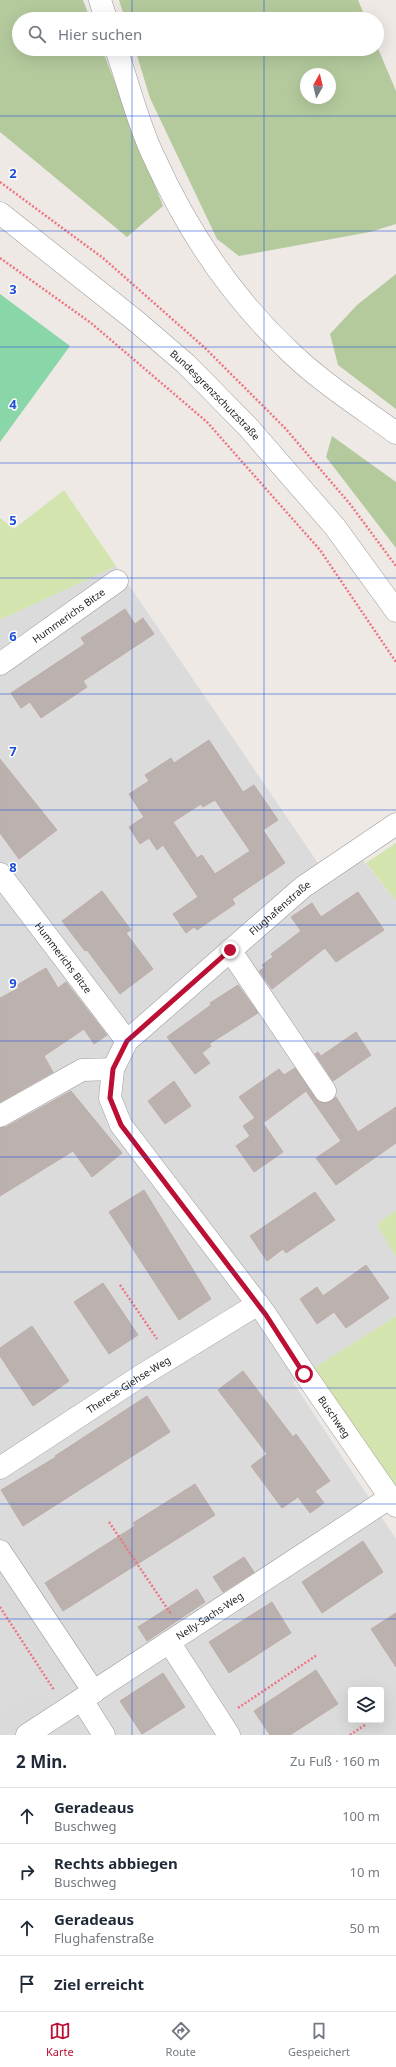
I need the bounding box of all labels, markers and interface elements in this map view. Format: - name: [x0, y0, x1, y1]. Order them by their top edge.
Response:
- search box: [12, 12, 384, 56]
- icon: search: [26, 23, 48, 45]
- text: Hier suchen: [58, 24, 142, 44]
- north arrow: [300, 68, 336, 104]
- text: 2: [9, 164, 17, 182]
- text: 3: [9, 280, 17, 298]
- street label: Bundesgrenzschutzstraße: [167, 346, 263, 443]
- text: 4: [9, 395, 17, 413]
- text: 5: [9, 511, 17, 529]
- street label: Hummerichs Bitze: [29, 585, 108, 646]
- text: 6: [9, 627, 17, 645]
- text: 7: [9, 742, 17, 760]
- text: 8: [9, 858, 17, 876]
- street label: Flughafenstraße: [246, 877, 313, 938]
- street label: Hummerichs Bitze: [32, 919, 95, 996]
- route end: [221, 941, 239, 959]
- text: 9: [9, 974, 17, 992]
- street label: Therese-Giehse-Weg: [84, 1353, 173, 1417]
- route start: [295, 1365, 313, 1383]
- street label: Buschweg: [315, 1393, 354, 1441]
- street label: Nelly-Sachs-Weg: [173, 1589, 246, 1643]
- map controls: [348, 1687, 384, 1723]
- button: layers: [348, 1687, 384, 1723]
- text: 2 Min.: [16, 1750, 67, 1773]
- text: Zu Fuß · 160 m: [290, 1752, 380, 1770]
- text: Geradeaus: [54, 1797, 134, 1817]
- icon: ahead: [16, 1805, 38, 1827]
- text: 100 m: [342, 1807, 380, 1825]
- text: Buschweg: [54, 1817, 117, 1835]
- text: Rechts abbiegen: [54, 1853, 178, 1873]
- icon: right: [16, 1861, 38, 1883]
- text: 10 m: [350, 1863, 380, 1881]
- text: Buschweg: [54, 1873, 117, 1891]
- text: Geradeaus: [54, 1909, 134, 1929]
- icon: ahead: [16, 1917, 38, 1939]
- text: 50 m: [350, 1919, 380, 1937]
- text: Flughafenstraße: [54, 1929, 154, 1947]
- icon: arrive: [16, 1973, 38, 1995]
- text: Ziel erreicht: [54, 1974, 144, 1994]
- tab: Karte: [46, 2020, 74, 2059]
- tab: Route: [166, 2020, 196, 2059]
- tab: Gespeichert: [288, 2020, 350, 2059]

